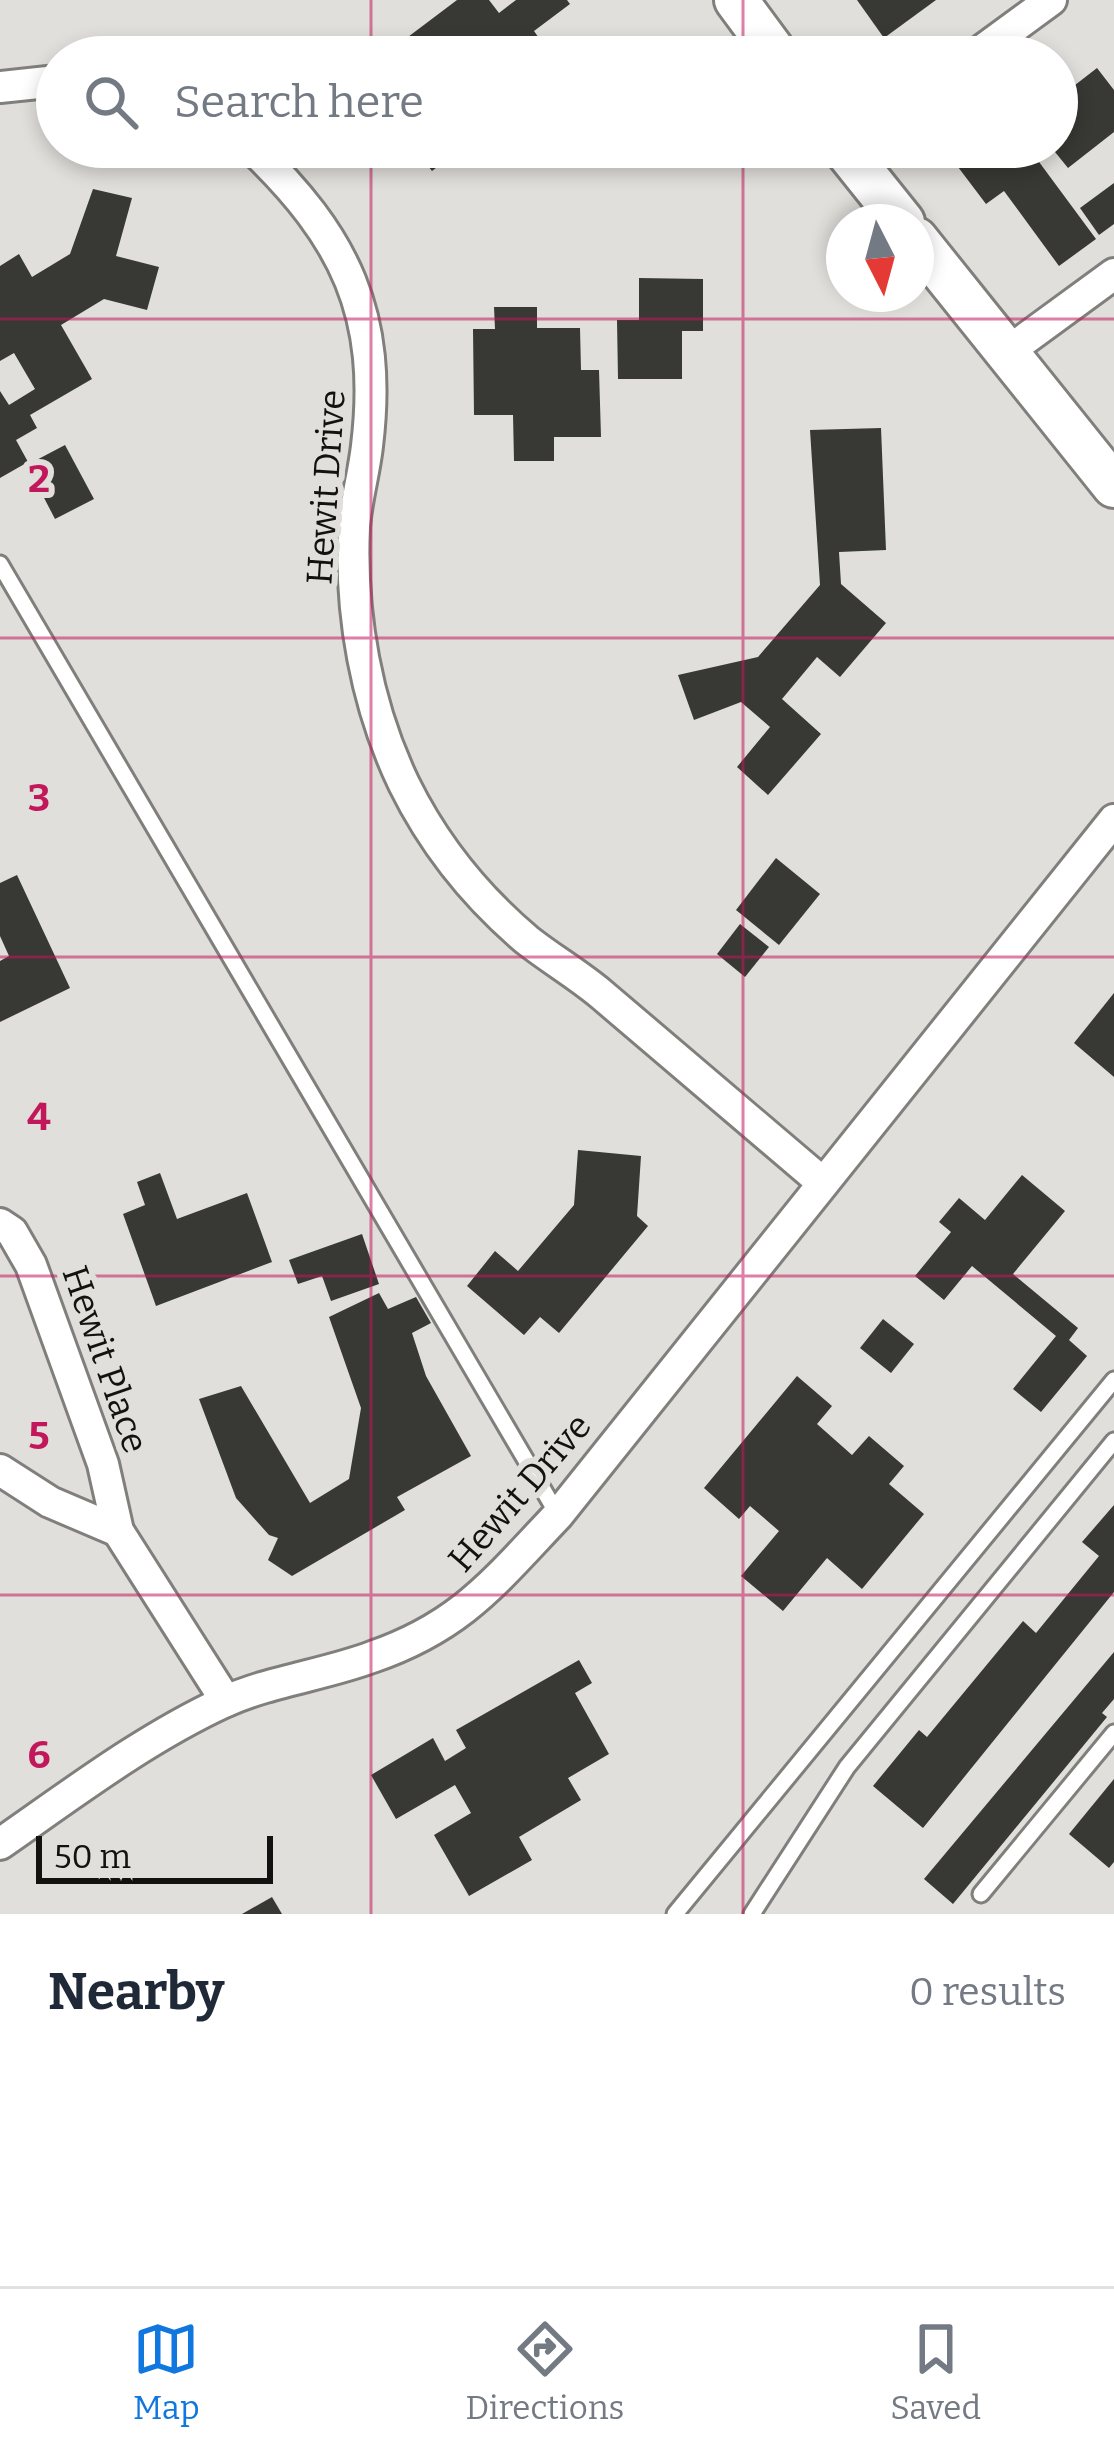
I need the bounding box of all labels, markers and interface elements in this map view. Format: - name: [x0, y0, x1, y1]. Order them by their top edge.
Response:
- search box: [36, 36, 1078, 168]
- icon: search: [78, 69, 144, 135]
- text: Search here: [174, 75, 424, 129]
- north arrow: [826, 204, 934, 312]
- street label: Hewit Drive: [297, 388, 355, 586]
- text: 2: [28, 456, 50, 502]
- text: 3: [28, 775, 50, 821]
- text: 4: [27, 1094, 51, 1140]
- street label: Hewit Place: [53, 1260, 158, 1459]
- street label: Hewit Drive: [439, 1405, 600, 1581]
- text: 5: [28, 1413, 50, 1459]
- text: 6: [27, 1732, 51, 1778]
- scale bar: [36, 1830, 273, 1883]
- text: 50 m: [54, 1837, 131, 1877]
- text: Nearby: [48, 1961, 224, 2023]
- text: 0 results: [909, 1969, 1066, 2015]
- tab: Map: [133, 2316, 200, 2428]
- tab: Directions: [466, 2316, 624, 2428]
- tab: Saved: [890, 2316, 981, 2428]

